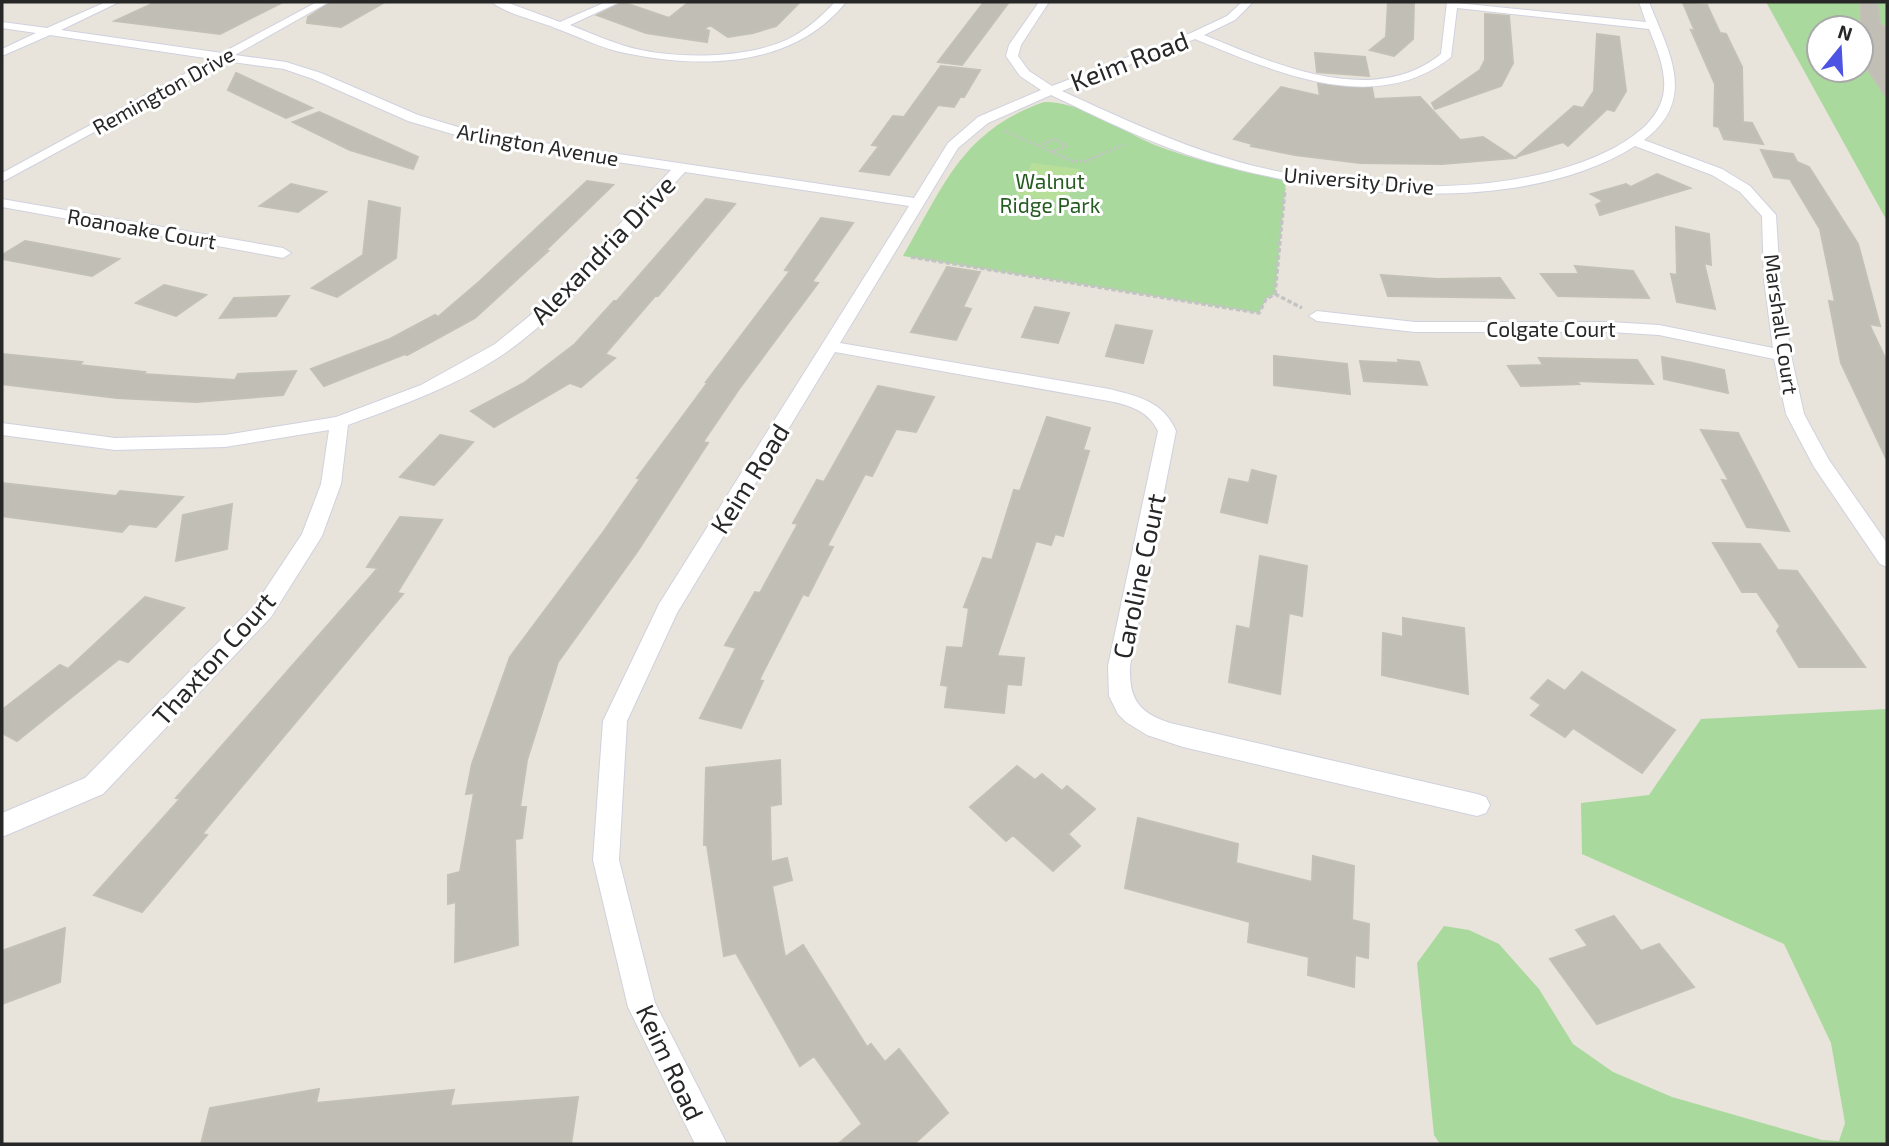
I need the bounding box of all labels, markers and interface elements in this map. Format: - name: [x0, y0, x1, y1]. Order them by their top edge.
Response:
- north arrow: [1805, 14, 1875, 84]
- text: N: [1835, 19, 1855, 45]
- street label: Keim Road: [1066, 23, 1192, 97]
- street label: Remington Drive: [88, 41, 238, 139]
- street label: Arlington Avenue: [455, 117, 621, 171]
- street label: University Drive: [1283, 161, 1435, 199]
- street label: Alexandria Drive: [523, 168, 681, 330]
- park label: Walnut Ridge Park: [1000, 168, 1101, 217]
- street label: Roanoake Court: [66, 203, 218, 253]
- street label: Marshall Court: [1760, 252, 1804, 396]
- street label: Colgate Court: [1486, 316, 1616, 341]
- street label: Keim Road: [703, 417, 795, 539]
- street label: Caroline Court: [1105, 491, 1171, 661]
- street label: Thaxton Court: [145, 585, 281, 731]
- street label: Keim Road: [631, 999, 711, 1125]

